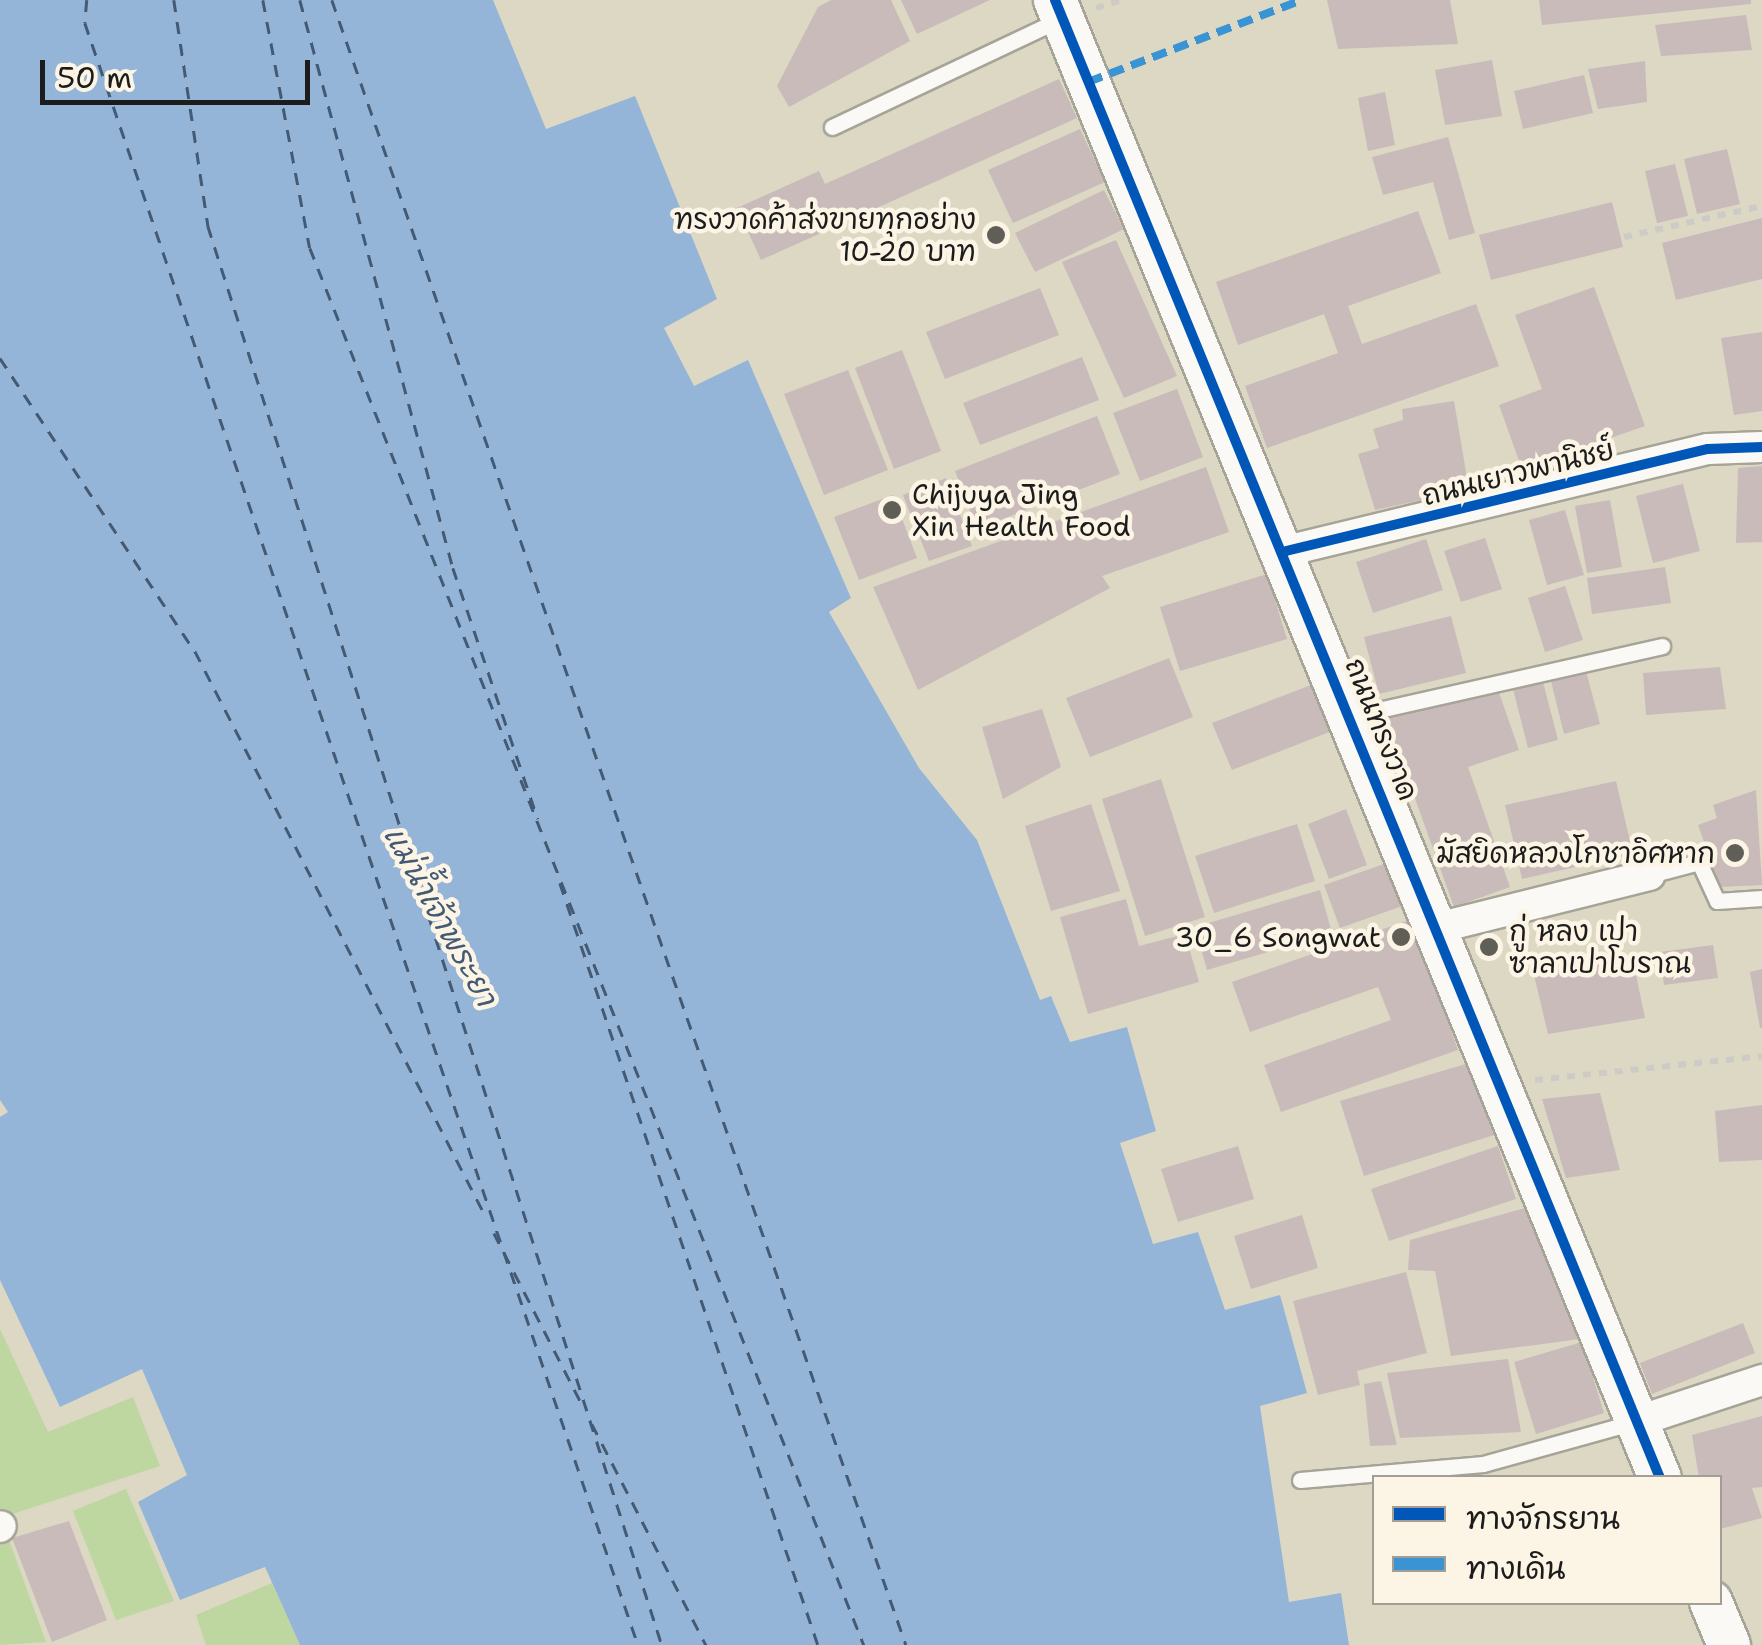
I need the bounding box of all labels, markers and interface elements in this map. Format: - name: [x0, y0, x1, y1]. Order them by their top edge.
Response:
- scale bar: [45, 40, 315, 102]
- text: 50 m: [57, 57, 132, 98]
- place label: ทรงวาดค้าส่งขายทุกอย่าง 10-20 บาท: [674, 202, 976, 268]
- marker: ทรงวาดค้าส่งขายทุกอย่าง 10-20 บาท: [985, 224, 1007, 246]
- street label: ถนนเยาวพานิชย์: [1419, 432, 1617, 512]
- place label: Chijuya Jing Xin Health Food: [912, 477, 1131, 543]
- marker: Chijuya Jing Xin Health Food: [881, 499, 903, 521]
- street label: ถนนทรงวาด: [1338, 653, 1426, 805]
- water label: แม่น้ำเจ้าพระยา: [376, 820, 504, 1012]
- place label: มัสยิดหลวงโกชาอิศหาก: [1436, 836, 1715, 870]
- marker: มัสยิดหลวงโกชาอิศหาก: [1724, 842, 1746, 864]
- place label: กู่ หลง เปา ซาลาเปาโบราณ: [1509, 914, 1691, 980]
- place label: 30_6 Songwat: [1175, 920, 1381, 954]
- marker: 30_6 Songwat: [1390, 926, 1412, 948]
- marker: กู่ หลง เปา ซาลาเปาโบราณ: [1478, 936, 1500, 958]
- legend: [1372, 1475, 1722, 1605]
- text: ทางจักรยาน: [1466, 1498, 1620, 1539]
- text: ทางเดิน: [1466, 1548, 1565, 1589]

